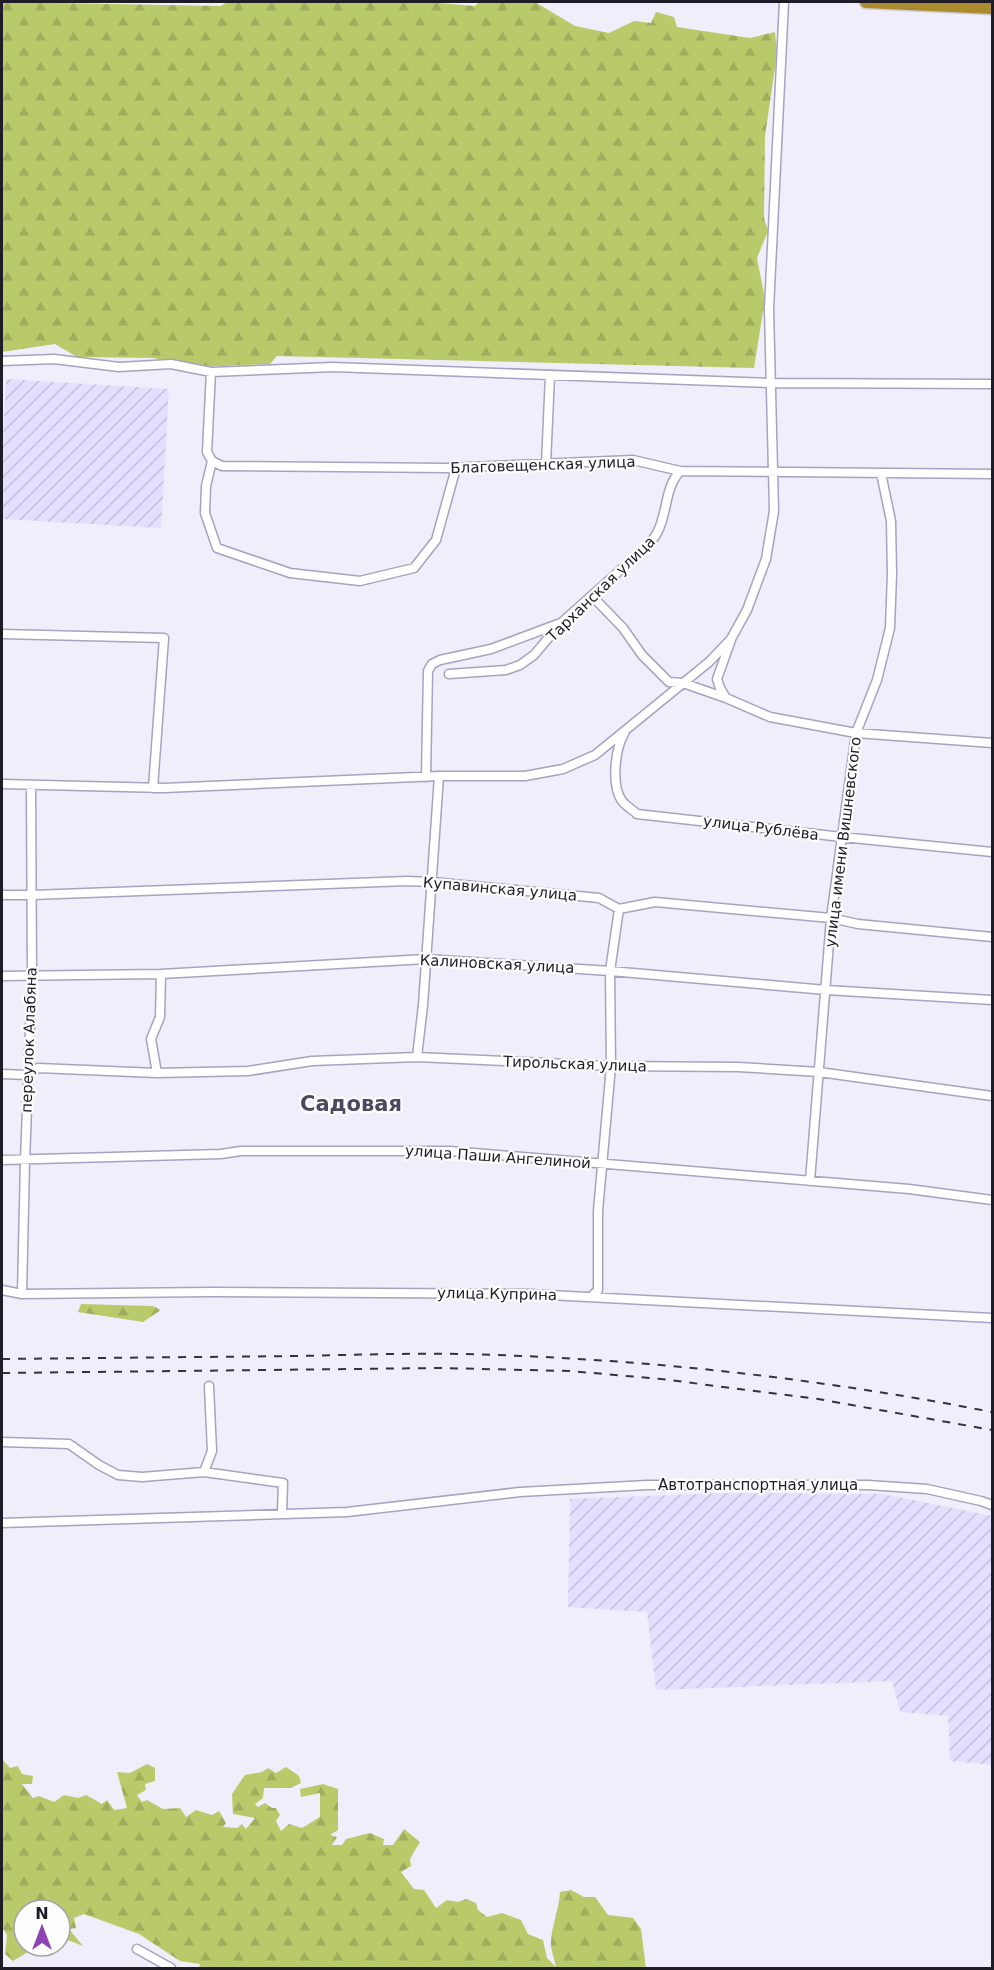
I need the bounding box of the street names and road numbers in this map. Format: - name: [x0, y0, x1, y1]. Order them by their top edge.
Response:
- street label: Благовещенская улица: [450, 453, 636, 477]
- street label: Тарханская улица: [542, 533, 659, 646]
- street label: улица имени Вишневского: [821, 736, 865, 948]
- street label: улица Рублёва: [702, 812, 820, 844]
- street label: Купавинская улица: [422, 873, 578, 905]
- street label: Калиновская улица: [419, 951, 575, 977]
- street label: переулок Алабяна: [17, 967, 41, 1113]
- street label: Тирольская улица: [502, 1052, 647, 1076]
- street label: улица Паши Ангелиной: [404, 1142, 592, 1172]
- street label: улица Куприна: [437, 1284, 557, 1304]
- street label: Автотранспортная улица: [658, 1476, 858, 1494]

